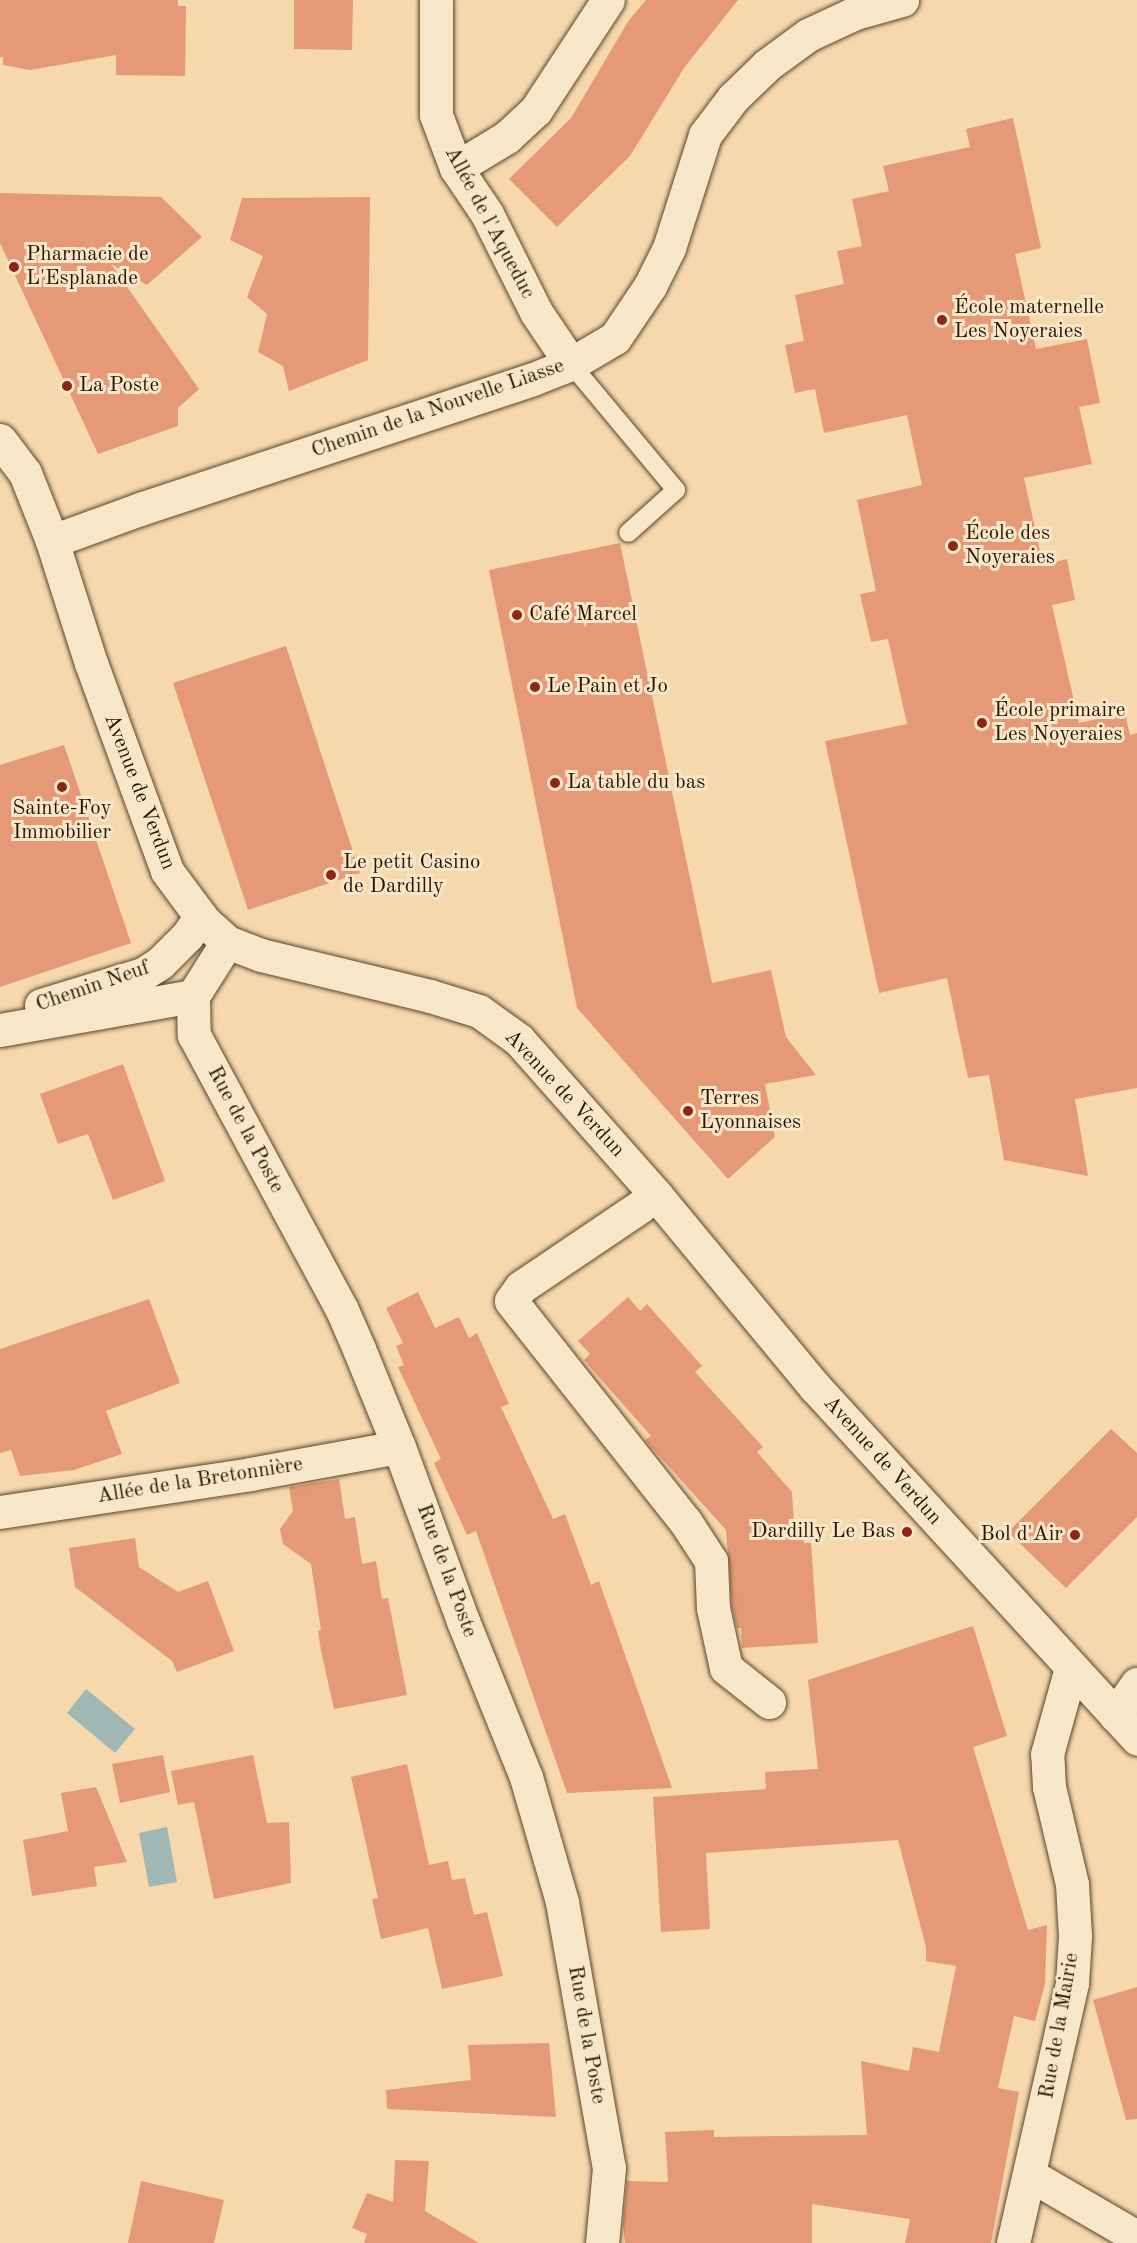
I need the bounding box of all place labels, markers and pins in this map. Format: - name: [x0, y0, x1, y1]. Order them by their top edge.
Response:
- place label: Pharmacie de L'Esplanade: [26, 242, 149, 292]
- marker: Pharmacie de L'Esplanade: [7, 260, 21, 274]
- place label: École maternelle Les Noyeraies: [954, 295, 1104, 345]
- marker: École maternelle Les Noyeraies: [935, 313, 949, 327]
- place label: La Poste: [79, 373, 159, 399]
- marker: La Poste: [60, 379, 74, 393]
- place label: École des Noyeraies: [965, 521, 1055, 571]
- marker: École des Noyeraies: [946, 539, 960, 553]
- place label: Café Marcel: [529, 602, 637, 628]
- marker: Café Marcel: [510, 608, 524, 622]
- place label: Le Pain et Jo: [547, 674, 668, 700]
- marker: Le Pain et Jo: [528, 680, 542, 694]
- place label: École primaire Les Noyeraies: [994, 698, 1125, 748]
- marker: École primaire Les Noyeraies: [975, 716, 989, 730]
- place label: La table du bas: [567, 770, 705, 796]
- marker: La table du bas: [548, 776, 562, 790]
- marker: Sainte-Foy Immobilier: [55, 780, 69, 794]
- place label: Sainte-Foy Immobilier: [12, 796, 112, 846]
- place label: Le petit Casino de Dardilly: [343, 850, 480, 900]
- marker: Le petit Casino de Dardilly: [324, 868, 338, 882]
- place label: Terres Lyonnaises: [700, 1086, 801, 1136]
- marker: Terres Lyonnaises: [681, 1104, 695, 1118]
- place label: Dardilly Le Bas: [751, 1519, 895, 1545]
- place label: Bol d'Air: [980, 1522, 1063, 1548]
- marker: Dardilly Le Bas: [900, 1525, 914, 1539]
- marker: Bol d'Air: [1068, 1528, 1082, 1542]

